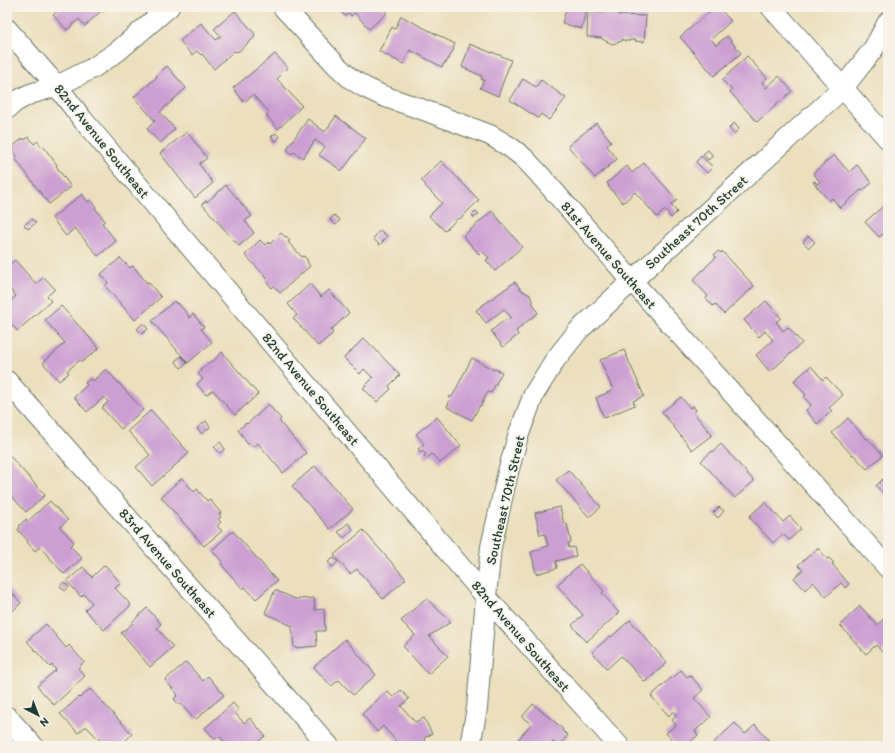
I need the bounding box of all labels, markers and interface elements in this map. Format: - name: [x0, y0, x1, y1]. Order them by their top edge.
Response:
- street label: 82nd Avenue Southeast: [50, 81, 153, 202]
- street label: Southeast 70th Street: [642, 172, 751, 273]
- street label: 81st Avenue Southeast: [557, 198, 660, 313]
- street label: 82nd Avenue Southeast: [259, 330, 363, 449]
- street label: Southeast 70th Street: [482, 434, 529, 566]
- street label: 83rd Avenue Southeast: [115, 505, 220, 622]
- street label: 82nd Avenue Southeast: [468, 577, 574, 695]
- north arrow: [18, 695, 58, 735]
- text: N: [37, 715, 51, 729]

